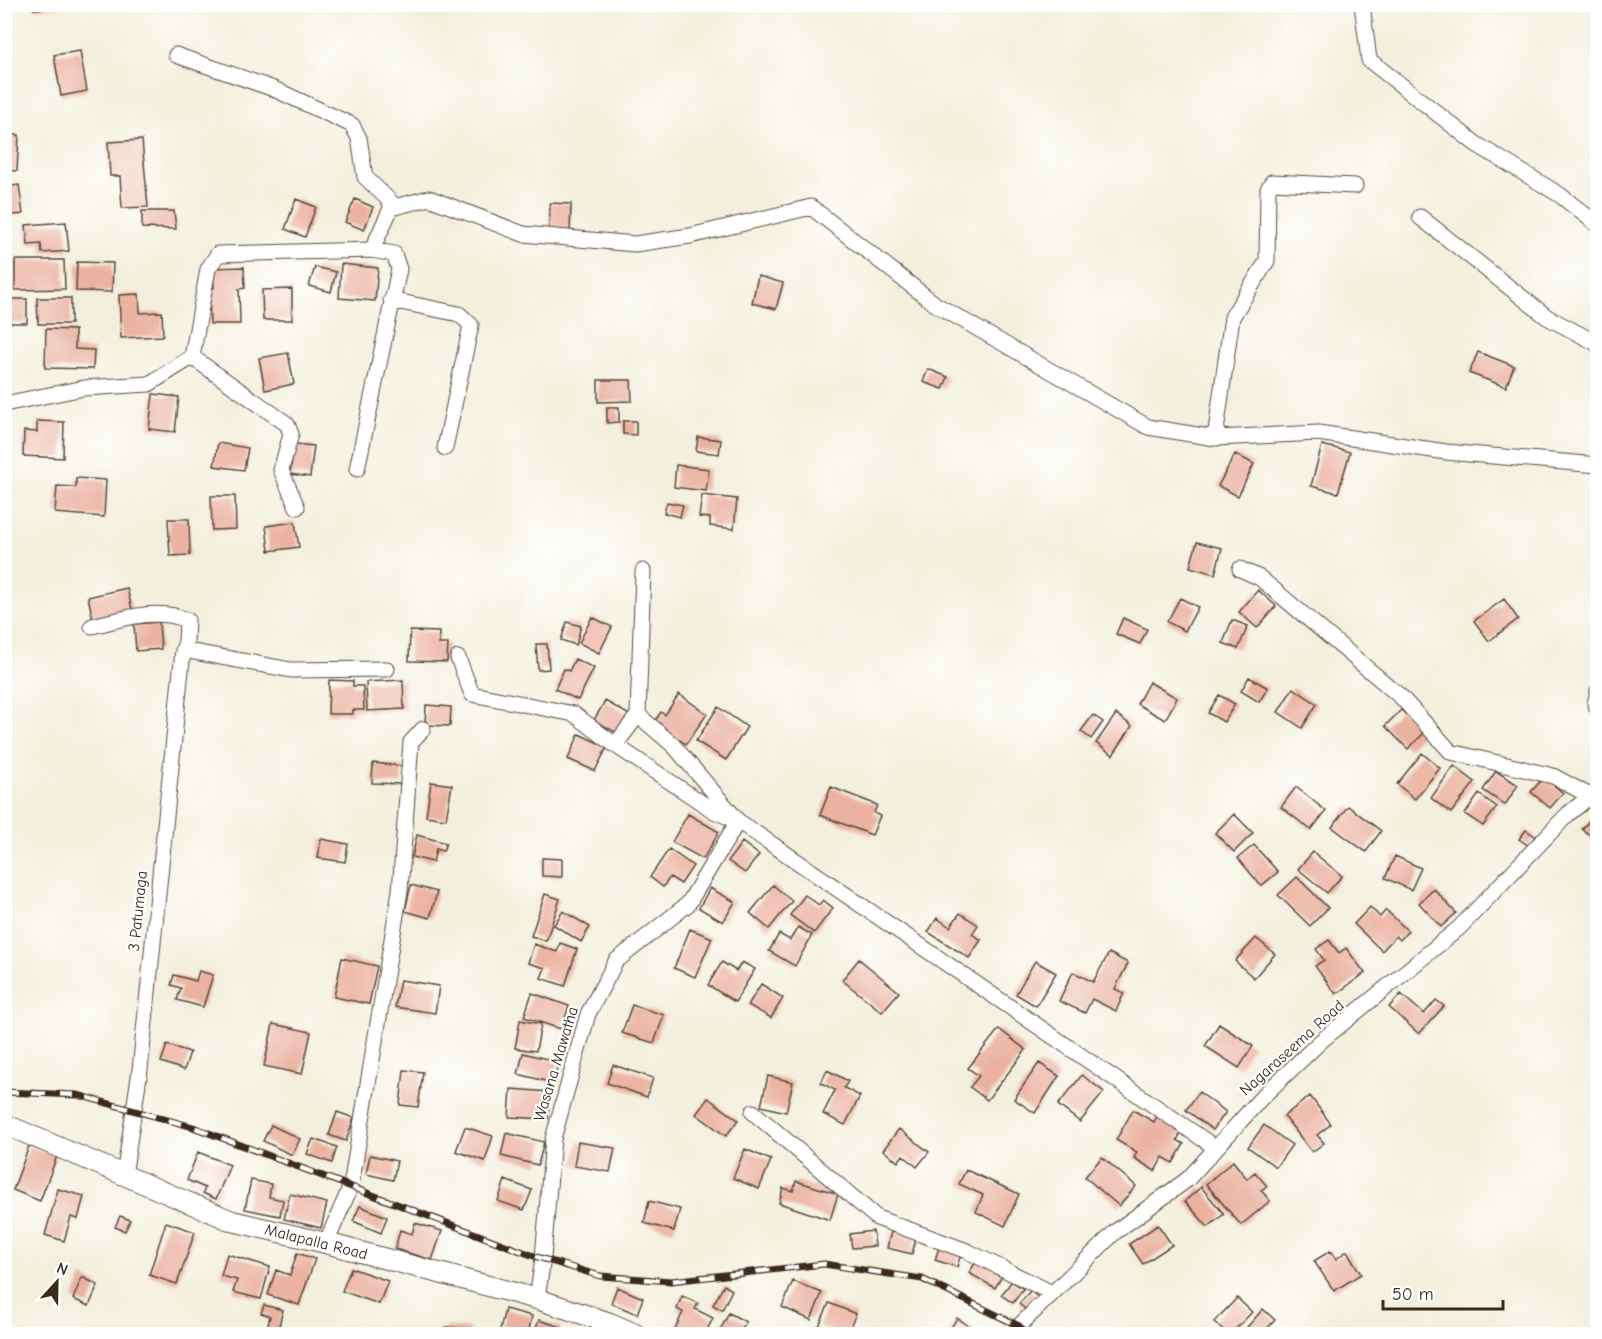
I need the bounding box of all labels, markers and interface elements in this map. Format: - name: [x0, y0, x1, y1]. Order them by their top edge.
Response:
- street label: 3 Patumaga: [125, 870, 151, 952]
- street label: Nagaraseema Road: [1236, 997, 1348, 1099]
- street label: Wasana Mawatha: [530, 1004, 582, 1124]
- street label: Malapalla Road: [263, 1221, 369, 1263]
- north arrow: [27, 1252, 87, 1312]
- text: N: [54, 1259, 70, 1279]
- scale bar: [1383, 1273, 1503, 1311]
- text: 50 m: [1392, 1284, 1434, 1305]

